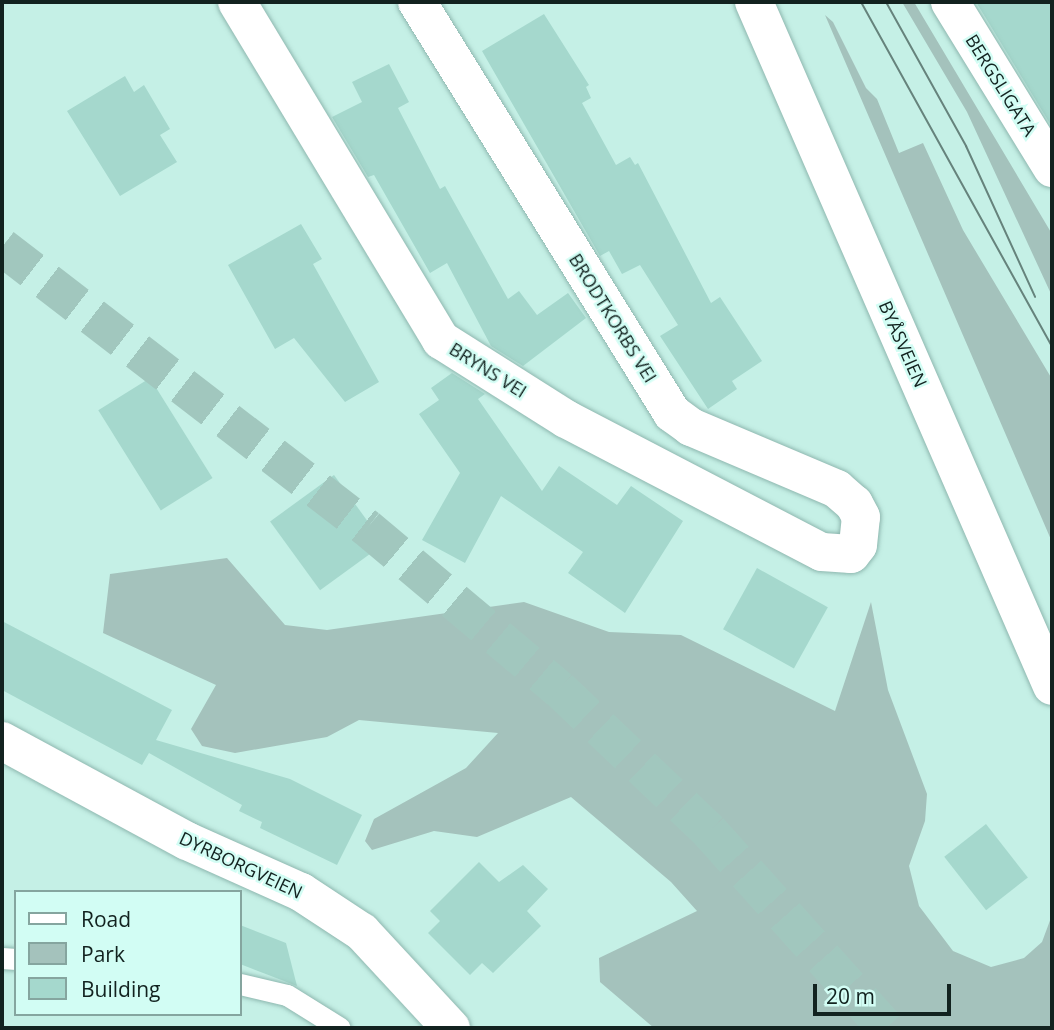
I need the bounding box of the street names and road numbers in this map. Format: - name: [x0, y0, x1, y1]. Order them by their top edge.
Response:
- street label: BERGSLIGATA: [961, 30, 1041, 140]
- street label: BRODTKORBS VEI: [565, 250, 661, 386]
- street label: BYÅSVEIEN: [874, 297, 932, 391]
- street label: BRYNS VEI: [446, 338, 530, 402]
- street label: DYRBORGVEIEN: [176, 827, 306, 903]

